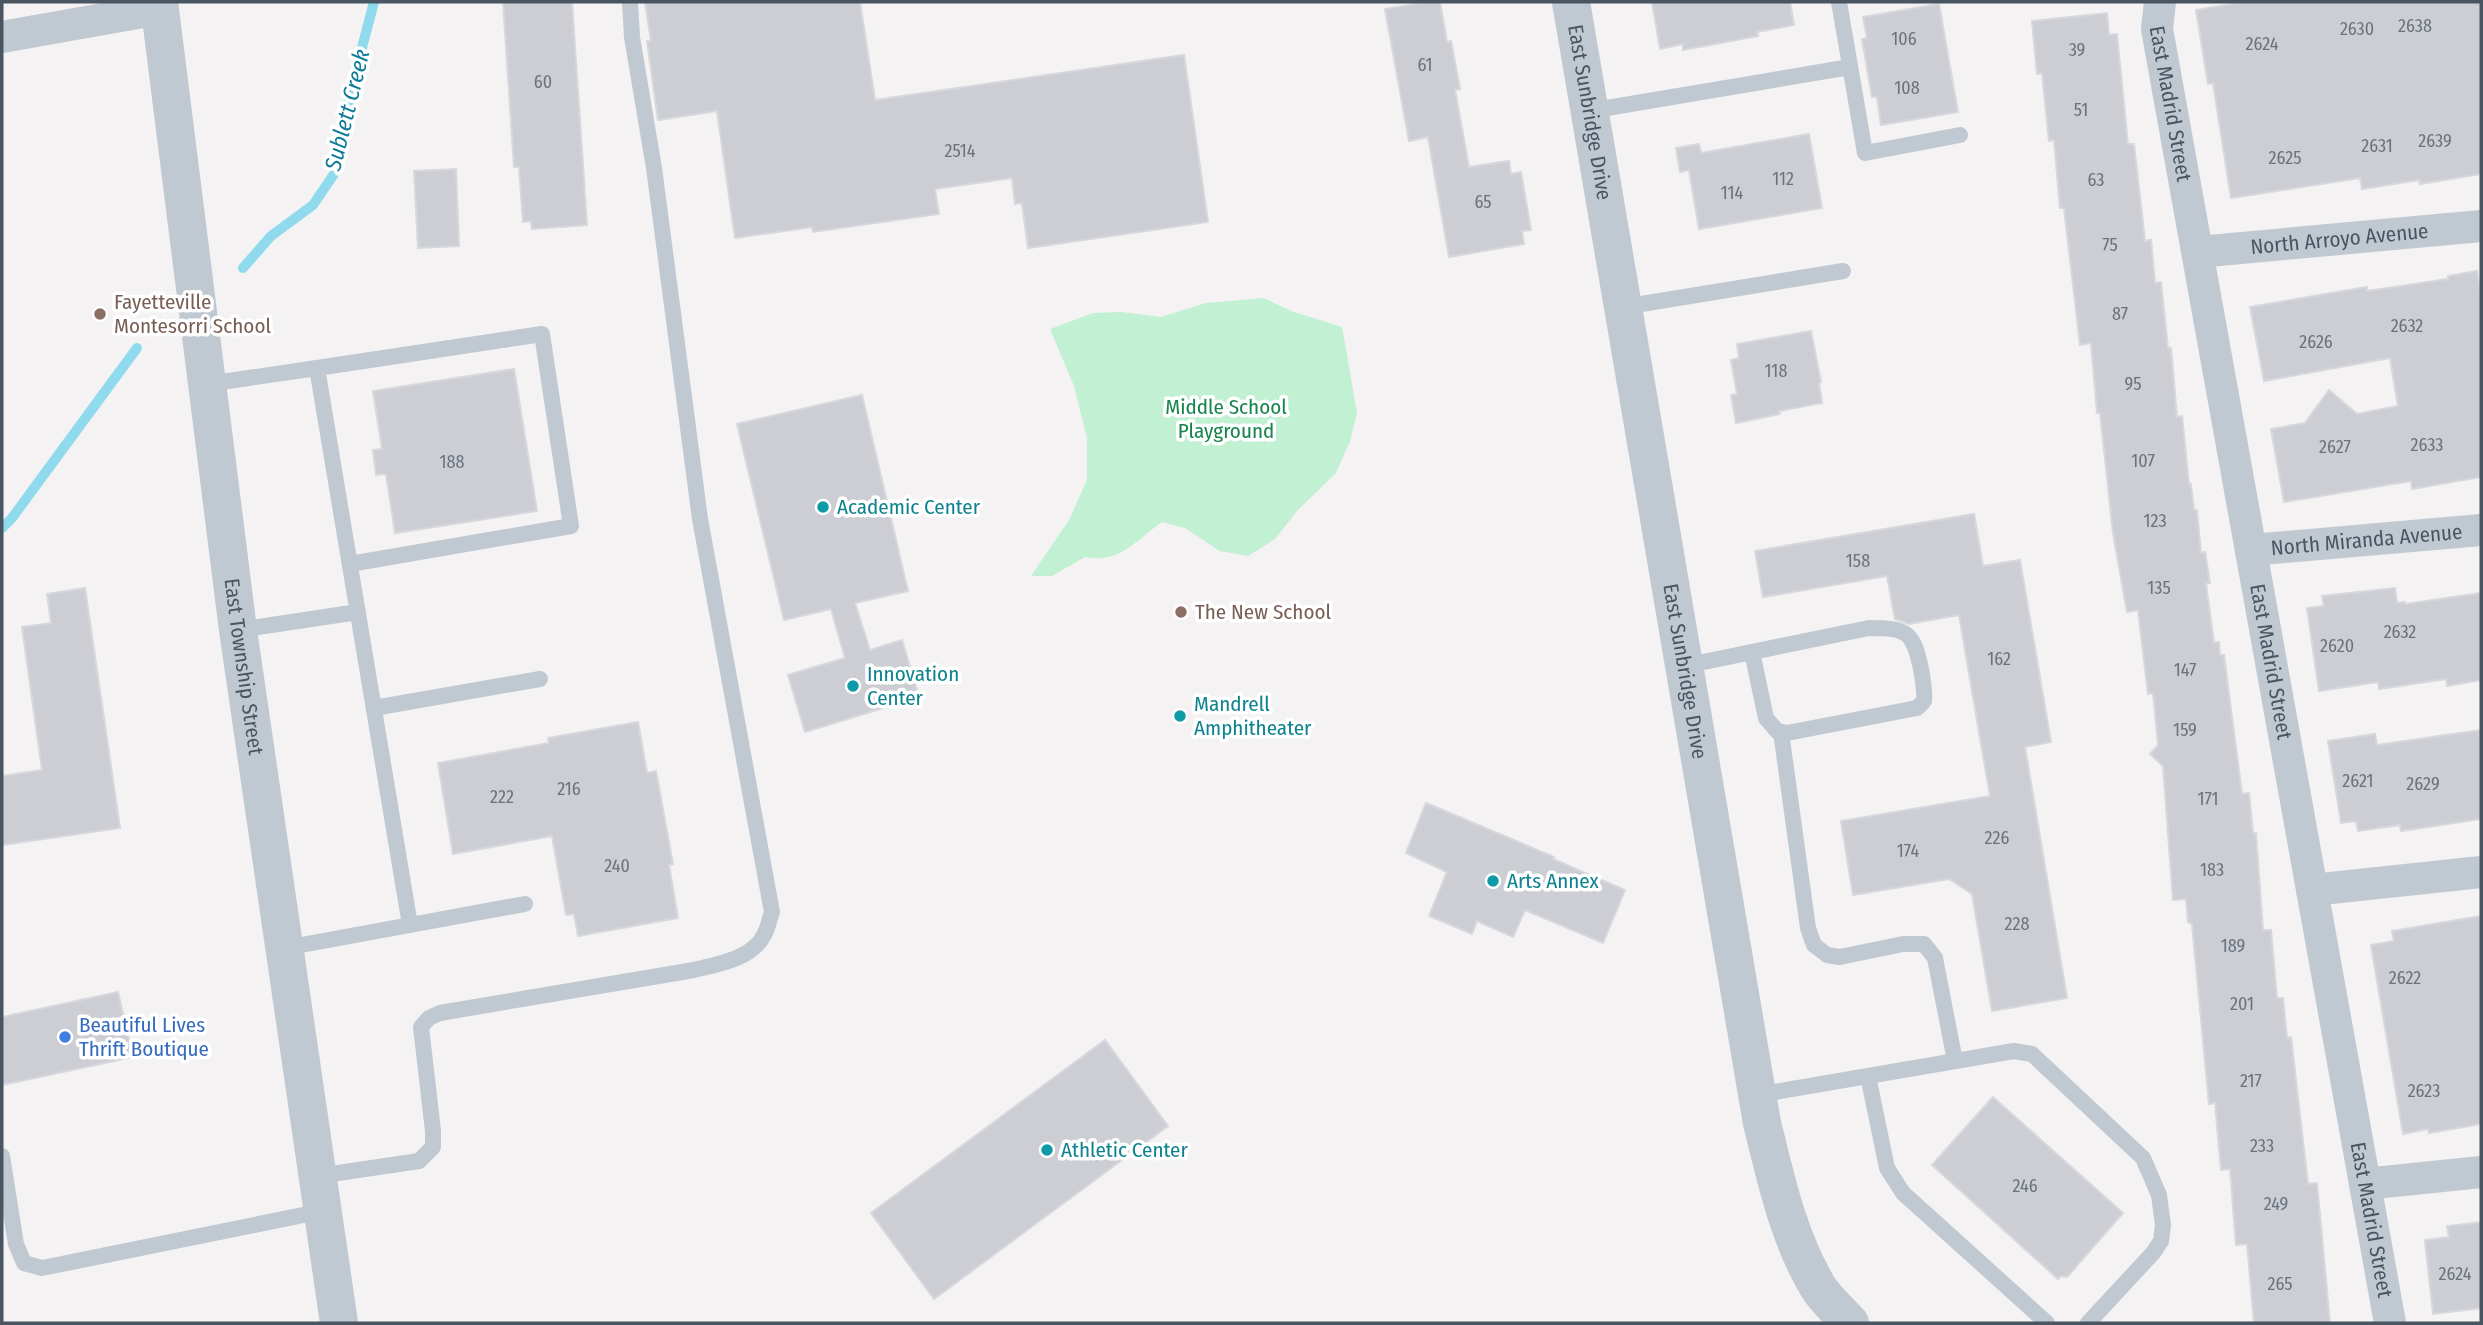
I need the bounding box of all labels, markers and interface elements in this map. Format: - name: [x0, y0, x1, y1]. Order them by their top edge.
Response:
- house number: 2638: [2398, 15, 2432, 37]
- house number: 2630: [2340, 18, 2374, 40]
- street label: East Sunbridge Drive: [1562, 23, 1618, 202]
- street label: East Madrid Street: [2144, 24, 2197, 184]
- house number: 106: [1891, 28, 1917, 50]
- house number: 2624: [2246, 33, 2279, 55]
- house number: 39: [2069, 39, 2085, 61]
- water label: Sublett Creek: [318, 46, 376, 175]
- house number: 61: [1417, 54, 1433, 76]
- house number: 60: [534, 71, 552, 93]
- house number: 108: [1894, 77, 1920, 99]
- house number: 51: [2074, 99, 2088, 121]
- house number: 2639: [2418, 130, 2452, 152]
- house number: 2631: [2361, 135, 2393, 157]
- house number: 2514: [944, 140, 976, 162]
- house number: 2625: [2269, 147, 2301, 169]
- house number: 112: [1772, 168, 1794, 190]
- house number: 63: [2088, 169, 2104, 191]
- house number: 114: [1721, 182, 1744, 204]
- house number: 65: [1474, 191, 1492, 213]
- street label: North Arroyo Avenue: [2249, 218, 2429, 260]
- house number: 75: [2102, 234, 2118, 256]
- place label: Fayetteville Montesorri School: [114, 289, 271, 339]
- house number: 87: [2112, 303, 2128, 325]
- marker: Fayetteville Montesorri School: [92, 306, 108, 322]
- house number: 2632: [2391, 315, 2423, 337]
- house number: 2626: [2299, 331, 2333, 353]
- house number: 118: [1765, 360, 1787, 382]
- house number: 95: [2124, 373, 2142, 395]
- park label: Middle School Playground: [1165, 394, 1287, 444]
- house number: 2633: [2411, 434, 2443, 456]
- house number: 2627: [2319, 436, 2351, 458]
- house number: 107: [2131, 450, 2155, 472]
- house number: 188: [439, 451, 465, 473]
- place label: Academic Center: [837, 494, 981, 520]
- marker: Academic Center: [815, 499, 831, 515]
- house number: 123: [2143, 510, 2167, 532]
- street label: North Miranda Avenue: [2270, 519, 2463, 561]
- house number: 158: [1846, 550, 1870, 572]
- street label: East Township Street: [219, 577, 269, 757]
- house number: 135: [2147, 577, 2171, 599]
- street label: East Sunbridge Drive: [1657, 582, 1713, 761]
- street label: East Madrid Street: [2244, 582, 2298, 742]
- place label: The New School: [1195, 599, 1331, 625]
- marker: The New School: [1173, 604, 1189, 620]
- house number: 2632: [2384, 621, 2416, 643]
- house number: 2620: [2320, 635, 2354, 657]
- house number: 162: [1987, 648, 2011, 670]
- house number: 147: [2174, 659, 2196, 681]
- place label: Innovation Center: [867, 661, 959, 711]
- marker: Innovation Center: [845, 678, 861, 694]
- place label: Mandrell Amphitheater: [1194, 691, 1312, 741]
- marker: Mandrell Amphitheater: [1172, 708, 1188, 724]
- house number: 159: [2173, 719, 2197, 741]
- house number: 2621: [2342, 770, 2374, 792]
- house number: 2629: [2406, 773, 2440, 795]
- house number: 216: [557, 778, 581, 800]
- house number: 222: [490, 786, 514, 808]
- house number: 171: [2197, 788, 2219, 810]
- house number: 226: [1985, 827, 2009, 849]
- house number: 174: [1897, 840, 1919, 862]
- house number: 240: [604, 855, 630, 877]
- house number: 183: [2200, 859, 2224, 881]
- place label: Arts Annex: [1507, 868, 1600, 894]
- marker: Arts Annex: [1485, 873, 1501, 889]
- house number: 228: [2005, 913, 2029, 935]
- house number: 189: [2221, 935, 2245, 957]
- house number: 2622: [2389, 967, 2421, 989]
- house number: 201: [2230, 993, 2254, 1015]
- place label: Beautiful Lives Thrift Boutique: [79, 1012, 209, 1062]
- marker: Beautiful Lives Thrift Boutique: [57, 1029, 73, 1045]
- house number: 217: [2240, 1070, 2262, 1092]
- house number: 2623: [2408, 1080, 2440, 1102]
- house number: 233: [2250, 1135, 2274, 1157]
- place label: Athletic Center: [1061, 1137, 1188, 1163]
- street label: East Madrid Street: [2345, 1140, 2398, 1300]
- marker: Athletic Center: [1039, 1142, 1055, 1158]
- house number: 246: [2012, 1175, 2038, 1197]
- house number: 249: [2264, 1193, 2288, 1215]
- house number: 2624: [2439, 1263, 2472, 1285]
- house number: 265: [2267, 1273, 2293, 1295]

